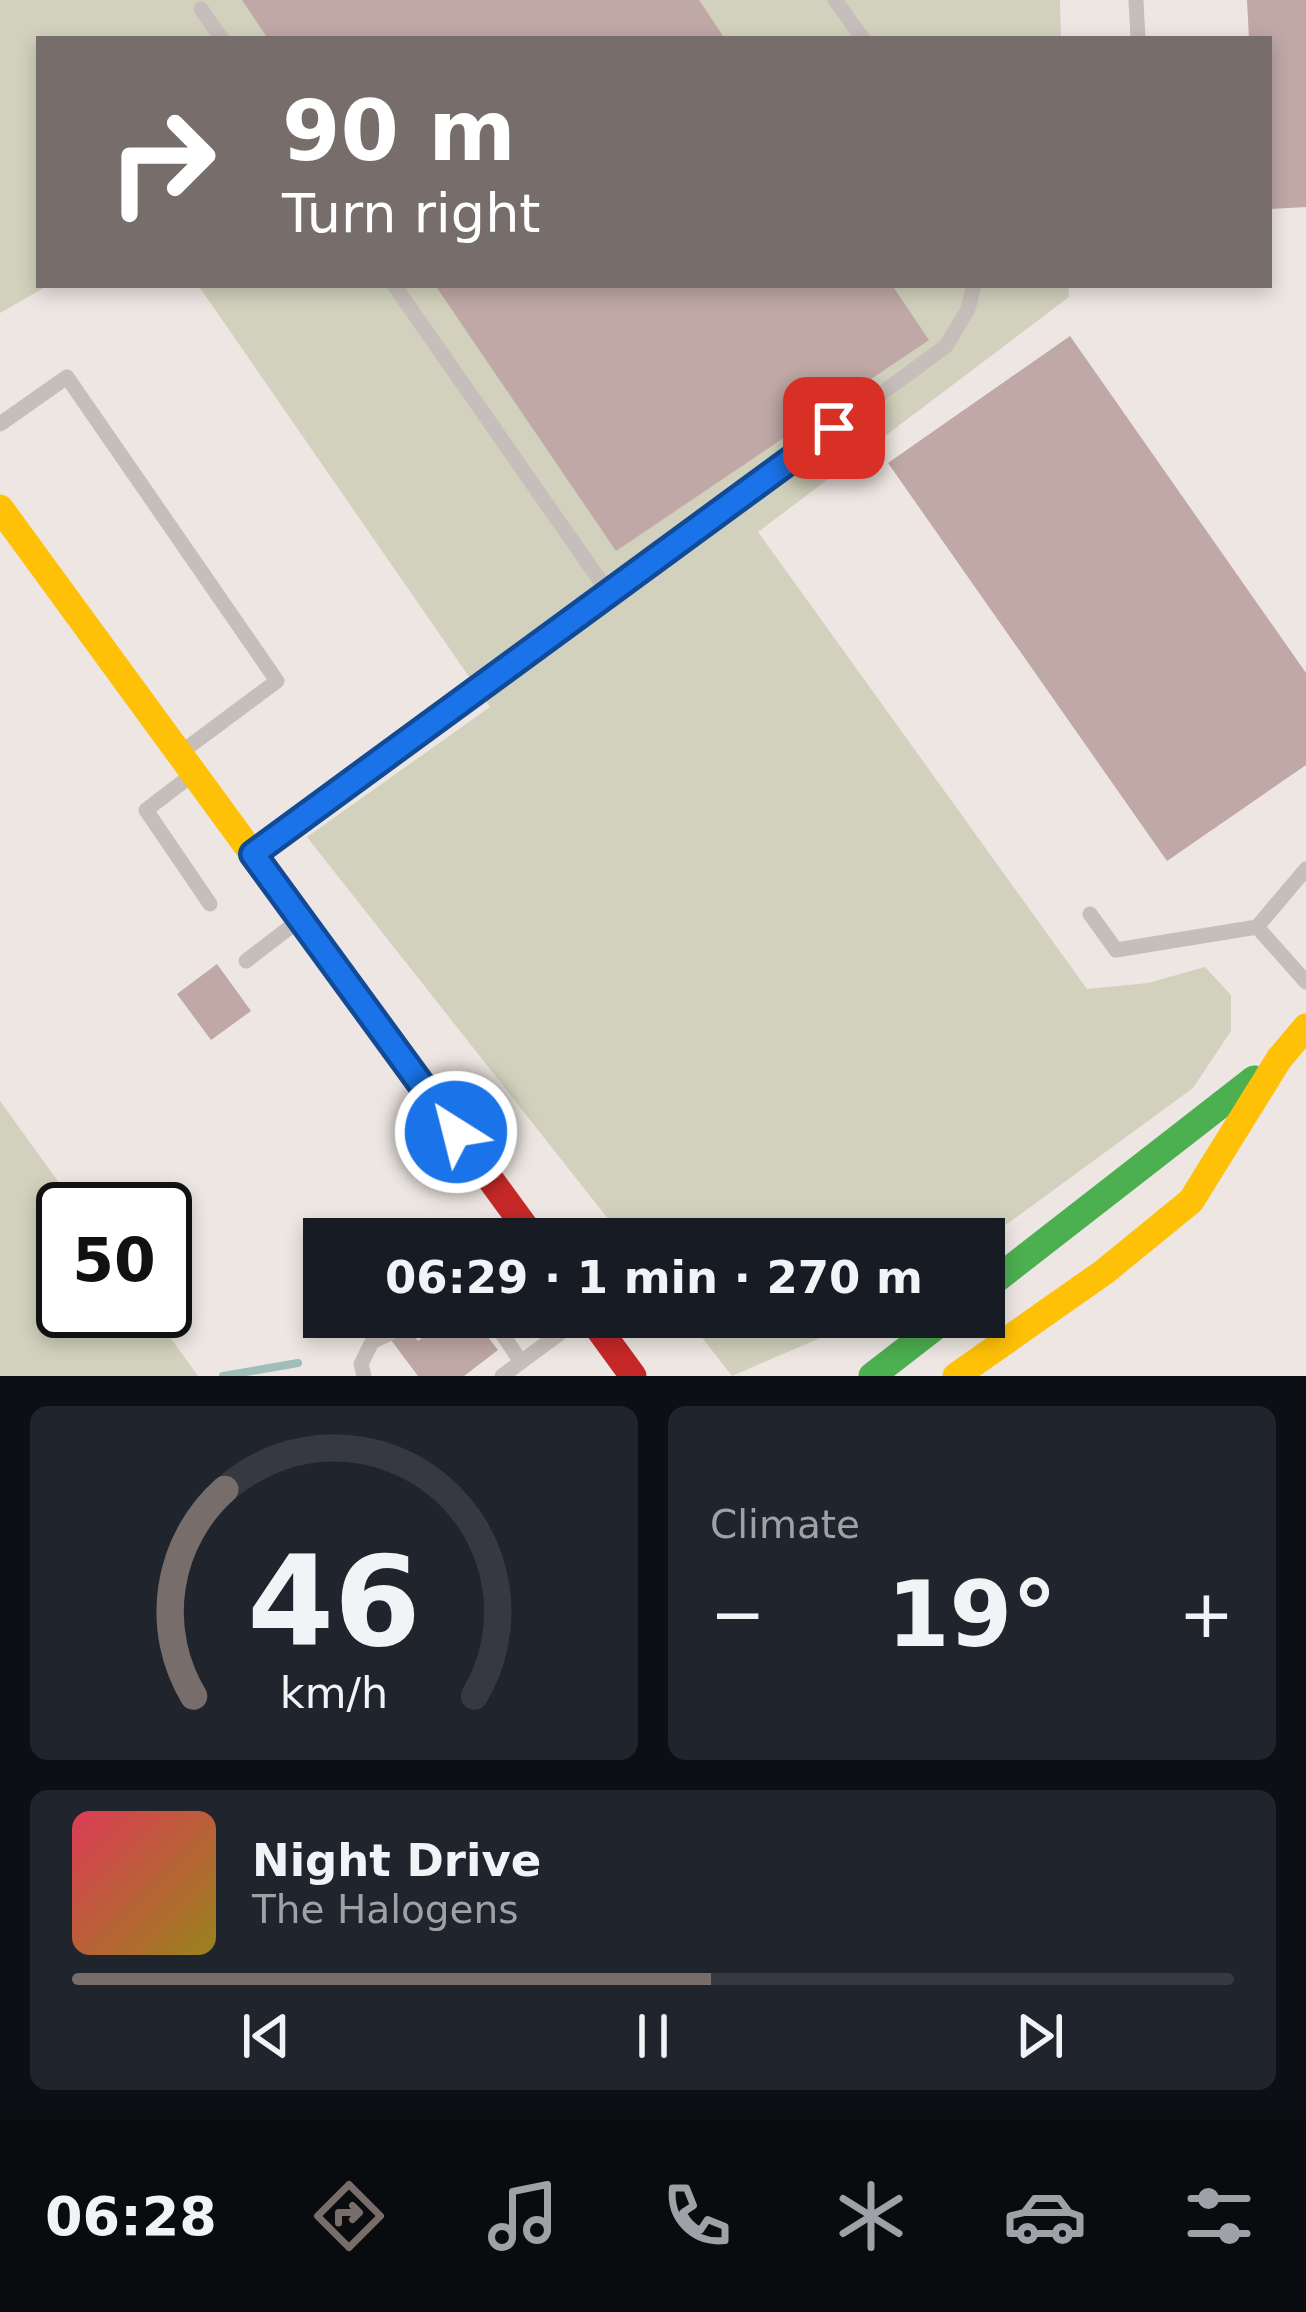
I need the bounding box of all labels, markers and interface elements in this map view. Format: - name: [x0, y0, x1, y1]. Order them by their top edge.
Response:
- text: 90 m: [282, 82, 516, 180]
- icon: right: [84, 84, 240, 240]
- text: Turn right: [282, 182, 541, 245]
- pin: [783, 377, 885, 479]
- icon: arrive: [801, 395, 867, 461]
- position arrow: [393, 1069, 519, 1195]
- speed limit sign: 50: [36, 1182, 192, 1338]
- text: 06:29 · 1 min · 270 m: [385, 1251, 923, 1304]
- text: Climate: [710, 1502, 860, 1547]
- text: 46: [247, 1529, 421, 1674]
- text: 19°: [887, 1562, 1057, 1667]
- text: −: [710, 1576, 765, 1653]
- text: +: [1179, 1576, 1234, 1653]
- text: km/h: [280, 1668, 388, 1718]
- text: Night Drive: [252, 1834, 541, 1887]
- text: The Halogens: [252, 1887, 519, 1932]
- icon: previous: [233, 2003, 299, 2069]
- icon: pause: [620, 2003, 686, 2069]
- icon: next: [1007, 2003, 1073, 2069]
- icon: directions: [307, 2174, 391, 2258]
- icon: music: [481, 2174, 565, 2258]
- icon: phone: [655, 2174, 739, 2258]
- icon: climate: [829, 2174, 913, 2258]
- icon: car: [1003, 2174, 1087, 2258]
- icon: filters: [1177, 2174, 1261, 2258]
- text: 06:28: [45, 2185, 217, 2248]

